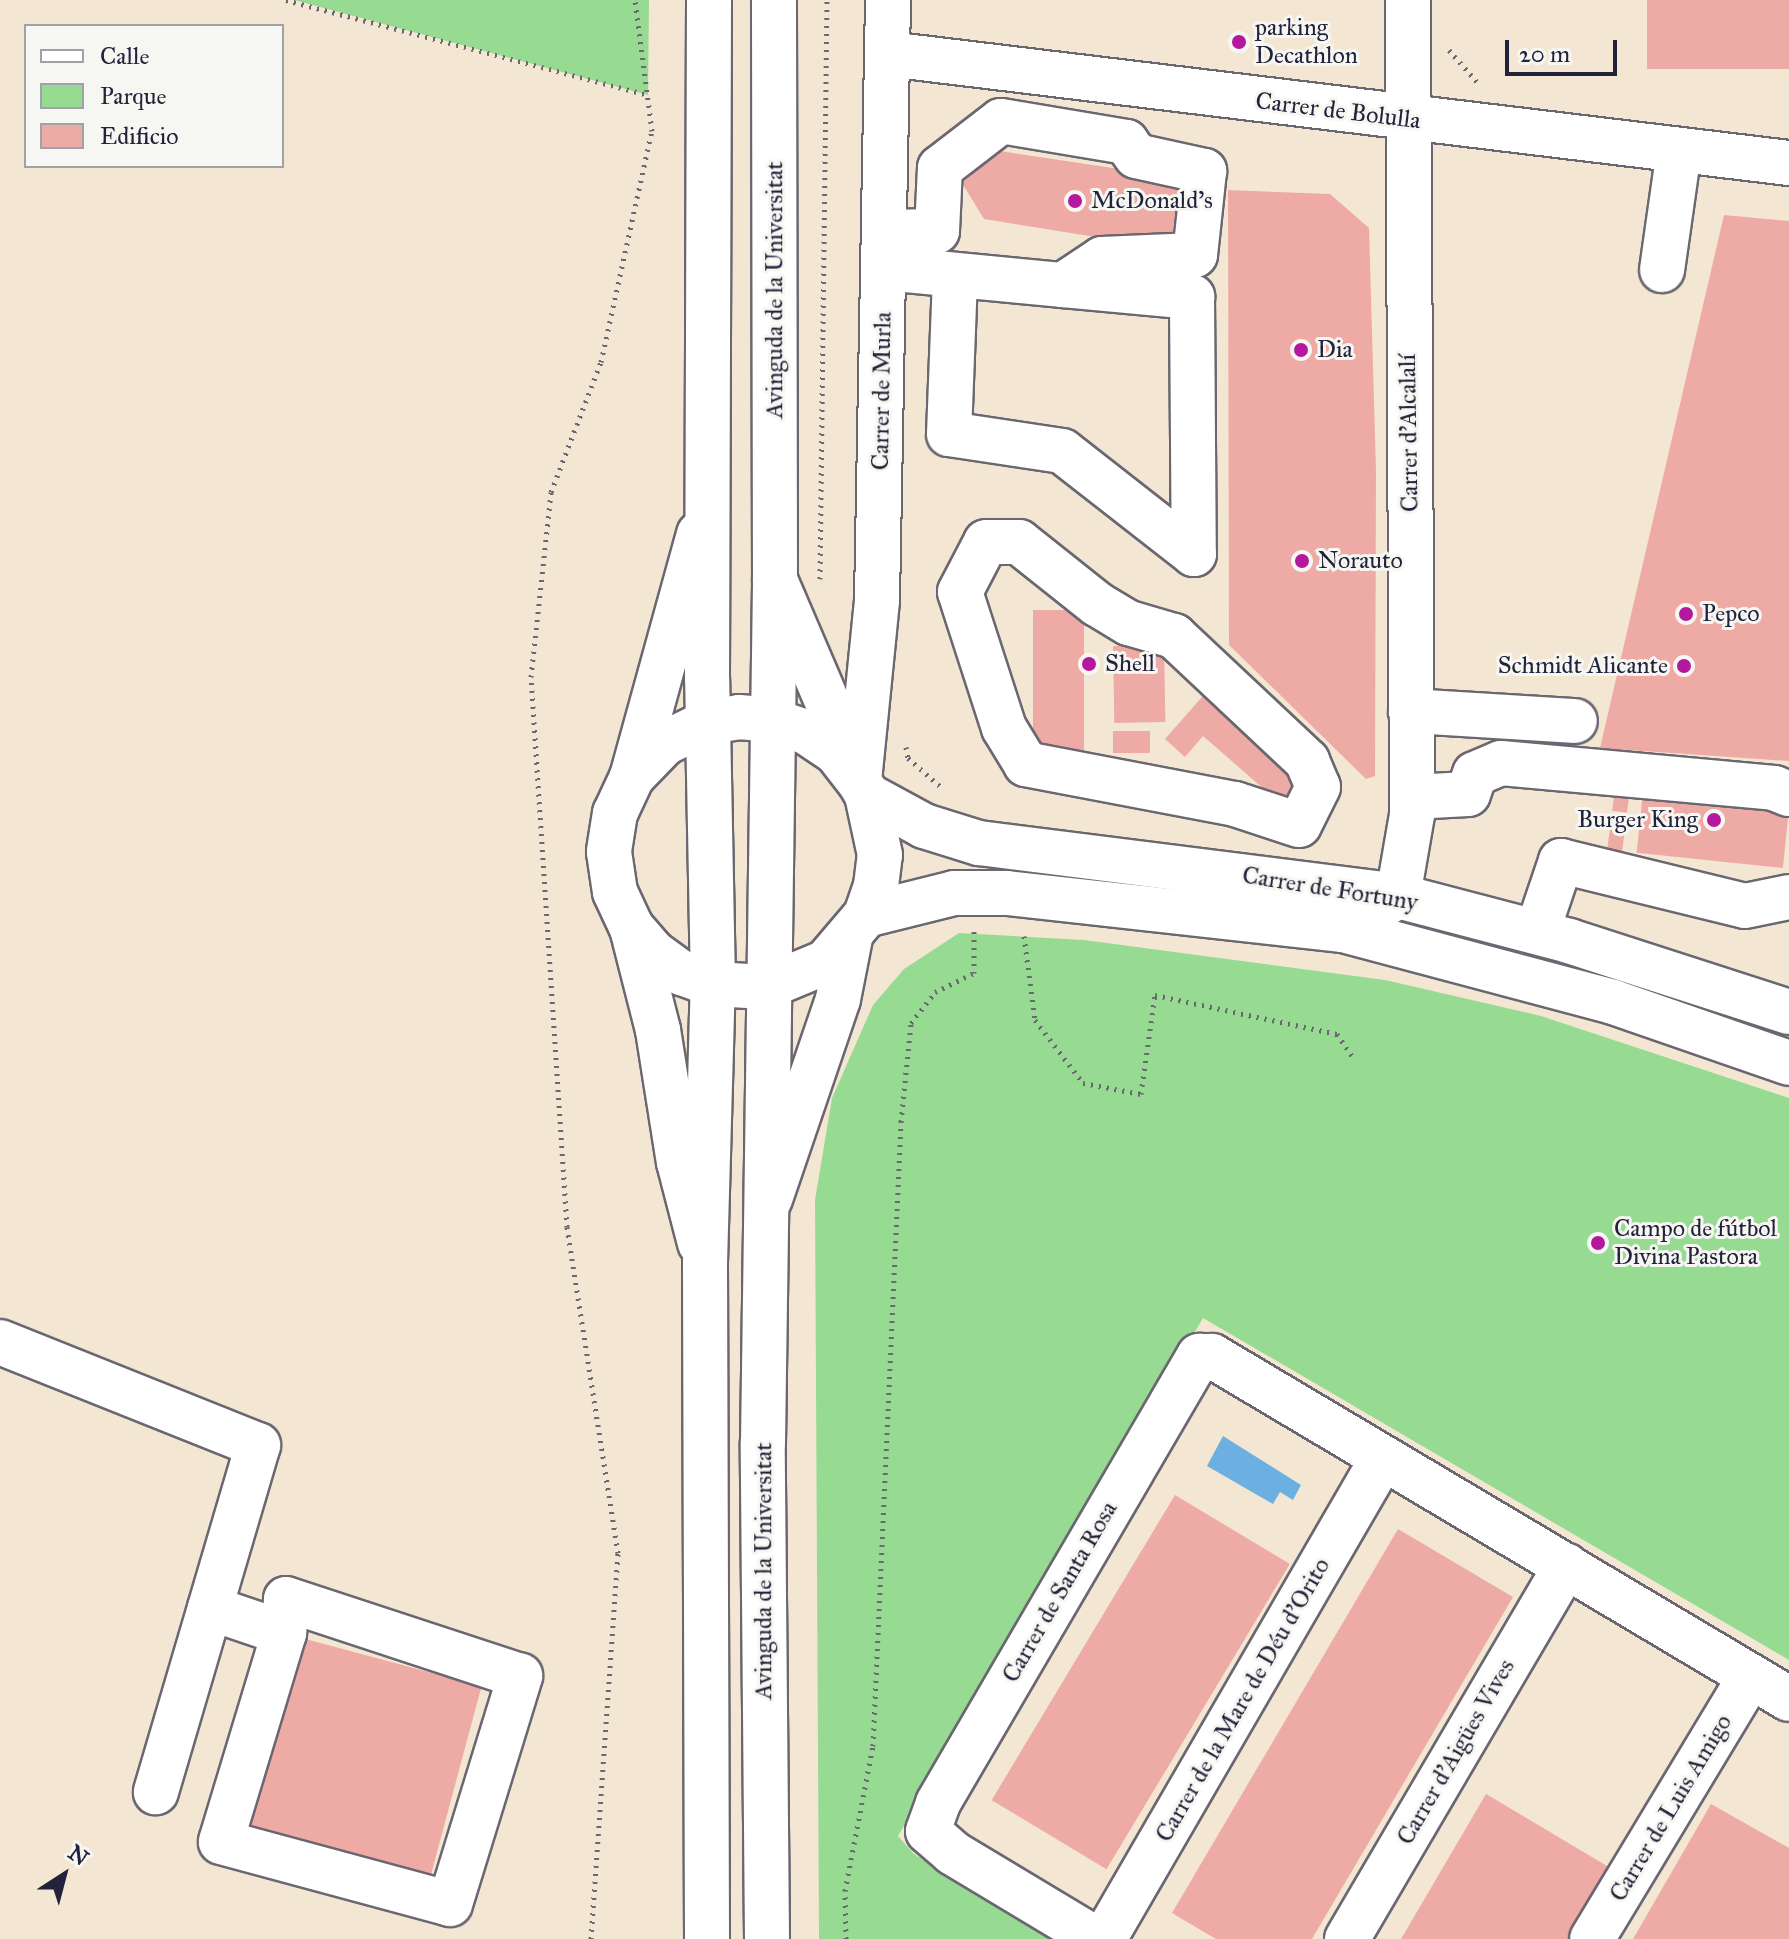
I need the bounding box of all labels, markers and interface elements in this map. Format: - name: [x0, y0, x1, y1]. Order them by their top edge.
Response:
- place label: parking Decathlon: [1255, 14, 1358, 70]
- legend: [24, 24, 284, 168]
- scale bar: [1509, 24, 1621, 74]
- marker: parking Decathlon: [1230, 33, 1248, 51]
- text: 20 m: [1519, 39, 1570, 69]
- text: Calle: [100, 41, 149, 71]
- text: Parque: [100, 81, 167, 111]
- street label: Carrer de Bolulla: [1254, 87, 1422, 135]
- text: Edificio: [100, 121, 179, 151]
- street label: Avinguda de la Universitat: [761, 161, 789, 419]
- place label: McDonald's: [1091, 187, 1213, 215]
- marker: McDonald's: [1066, 192, 1084, 210]
- street label: Carrer de Murla: [866, 312, 898, 470]
- place label: Dia: [1317, 336, 1353, 364]
- marker: Dia: [1292, 341, 1310, 359]
- street label: Carrer d'Alcalalí: [1393, 354, 1425, 512]
- place label: Norauto: [1318, 547, 1403, 575]
- marker: Norauto: [1293, 552, 1311, 570]
- place label: Pepco: [1702, 600, 1760, 628]
- marker: Pepco: [1677, 605, 1695, 623]
- place label: Shell: [1105, 650, 1155, 678]
- place label: Schmidt Alicante: [1498, 652, 1668, 680]
- marker: Shell: [1080, 655, 1098, 673]
- marker: Schmidt Alicante: [1675, 657, 1693, 675]
- place label: Burger King: [1577, 806, 1698, 834]
- marker: Burger King: [1705, 811, 1723, 829]
- street label: Carrer de Fortuny: [1240, 861, 1420, 917]
- place label: Campo de fútbol Divina Pastora: [1614, 1215, 1777, 1271]
- marker: Campo de fútbol Divina Pastora: [1589, 1234, 1607, 1252]
- street label: Avinguda de la Universitat: [750, 1442, 778, 1700]
- street label: Carrer de Santa Rosa: [996, 1496, 1124, 1688]
- street label: Carrer de la Mare de Déu d'Orito: [1150, 1553, 1336, 1847]
- street label: Carrer d'Aigües Vives: [1391, 1654, 1521, 1850]
- street label: Carrer de Luis Amigo: [1604, 1709, 1738, 1907]
- north arrow: [24, 1835, 104, 1915]
- text: N: [63, 1839, 94, 1872]

